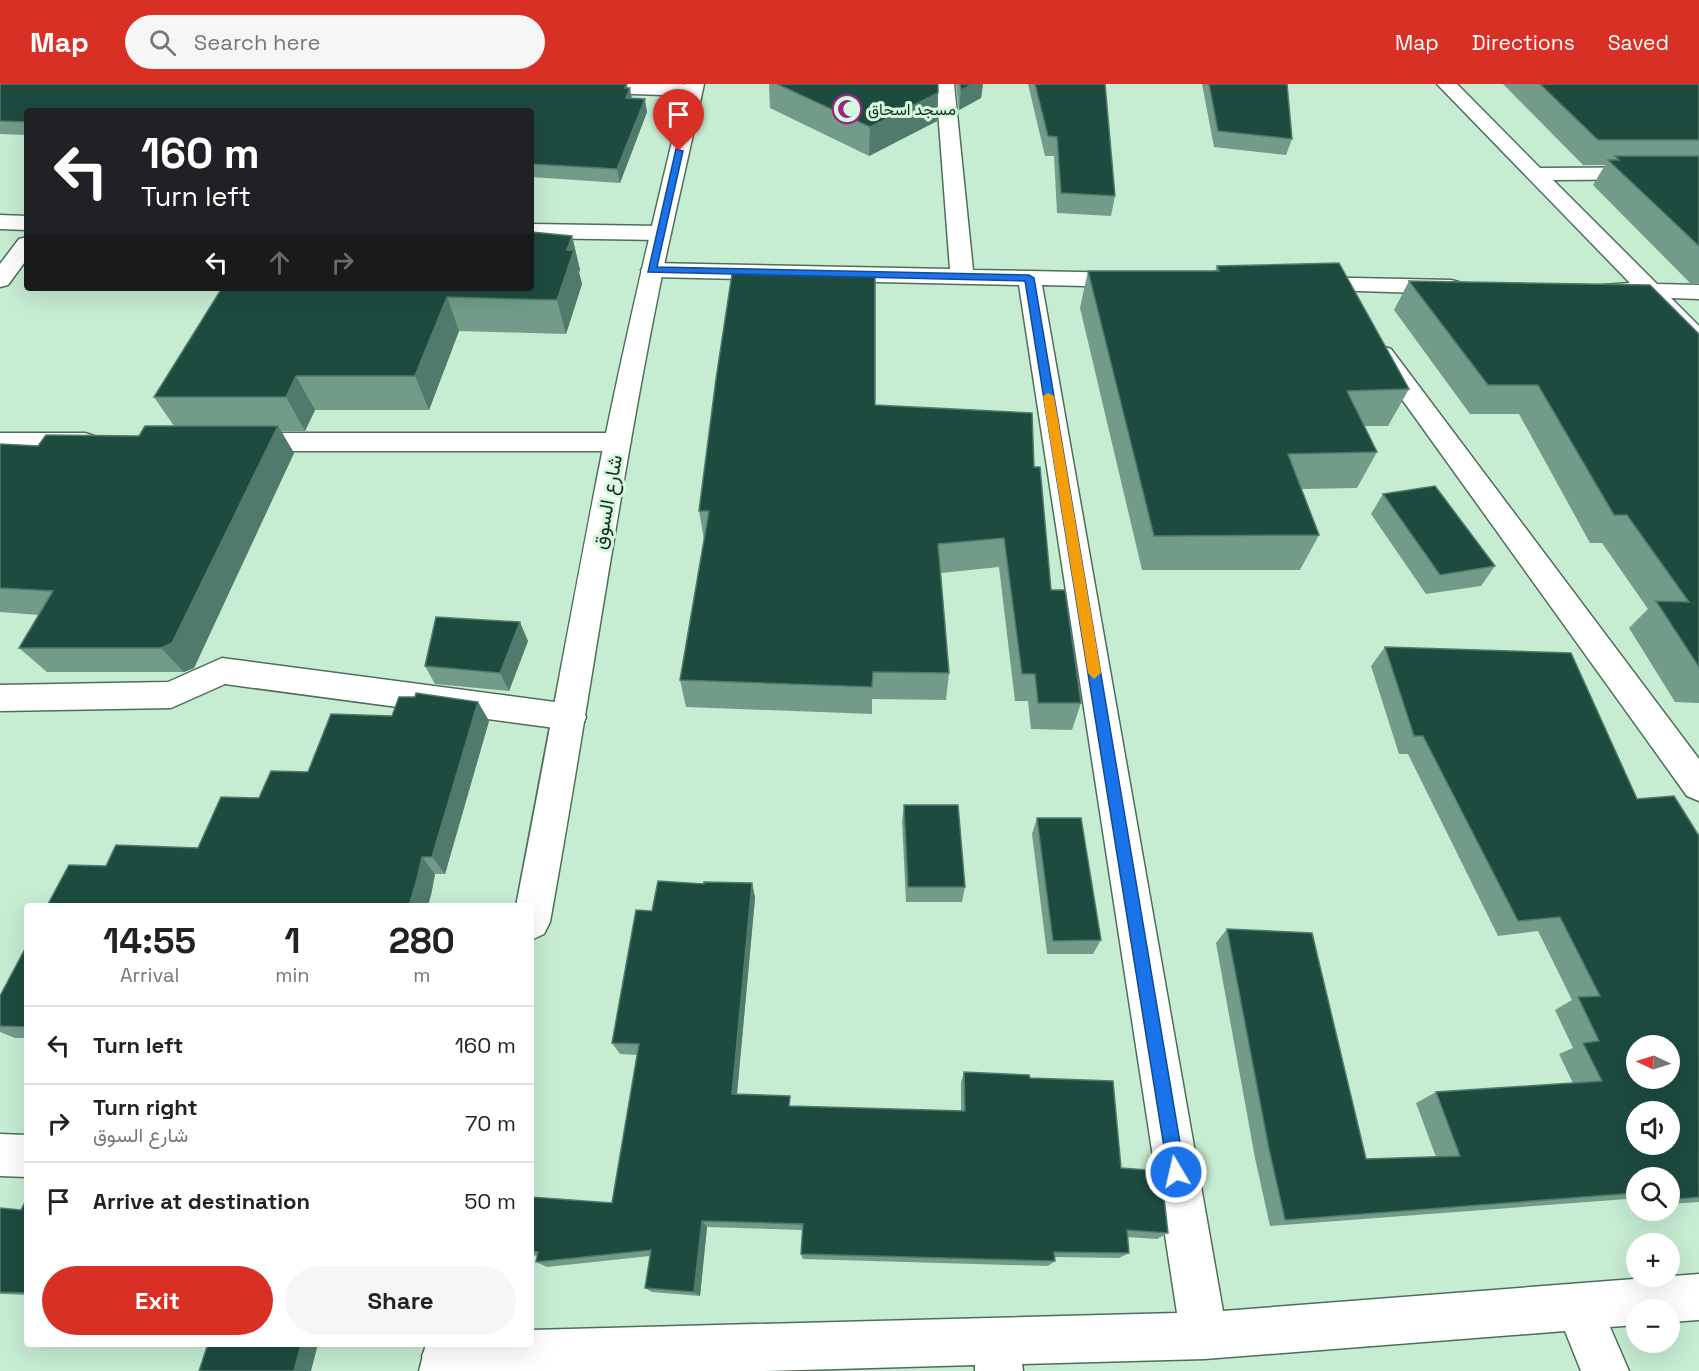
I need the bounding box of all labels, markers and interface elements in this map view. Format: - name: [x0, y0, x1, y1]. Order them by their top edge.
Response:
- search box: [125, 15, 545, 69]
- text: Map: [30, 24, 89, 60]
- icon: search: [146, 26, 179, 59]
- text: Search here: [194, 28, 321, 56]
- text: Map: [1395, 29, 1439, 56]
- text: Directions: [1472, 29, 1575, 56]
- text: Saved: [1608, 29, 1669, 56]
- pin: [653, 89, 704, 151]
- mosque icon: مسجد اسحاق: [831, 93, 863, 125]
- icon: arrive: [662, 98, 695, 131]
- place label: مسجد اسحاق: [868, 99, 956, 120]
- text: 160 m: [141, 127, 260, 180]
- icon: left: [42, 132, 120, 210]
- text: Turn left: [141, 179, 251, 214]
- icon: left: [200, 246, 233, 279]
- icon: ahead: [263, 246, 296, 279]
- icon: right: [326, 246, 359, 279]
- street label: شارع السوق: [586, 453, 629, 551]
- text: 14:55: [103, 918, 196, 964]
- text: 1: [284, 918, 301, 964]
- text: 280: [389, 918, 455, 964]
- text: Arrival: [120, 962, 179, 988]
- text: min: [275, 962, 310, 988]
- text: m: [413, 962, 430, 988]
- icon: left: [42, 1029, 75, 1062]
- text: Turn left: [93, 1031, 183, 1059]
- text: 160 m: [455, 1031, 516, 1059]
- north arrow: [1626, 1035, 1680, 1089]
- map controls: [1626, 1035, 1680, 1353]
- text: Turn right: [93, 1093, 198, 1121]
- button: sound: [1626, 1101, 1680, 1155]
- icon: right: [42, 1107, 75, 1140]
- text: 70 m: [465, 1109, 516, 1137]
- text: شارع السوق: [93, 1122, 188, 1148]
- position arrow: [1144, 1140, 1208, 1204]
- button: search: [1626, 1167, 1680, 1221]
- icon: arrive: [42, 1185, 75, 1218]
- text: Arrive at destination: [93, 1187, 310, 1215]
- text: 50 m: [464, 1187, 516, 1215]
- button: +: [1626, 1233, 1680, 1287]
- button: Exit: [42, 1266, 273, 1335]
- button: Share: [285, 1266, 516, 1335]
- button: −: [1626, 1299, 1680, 1353]

